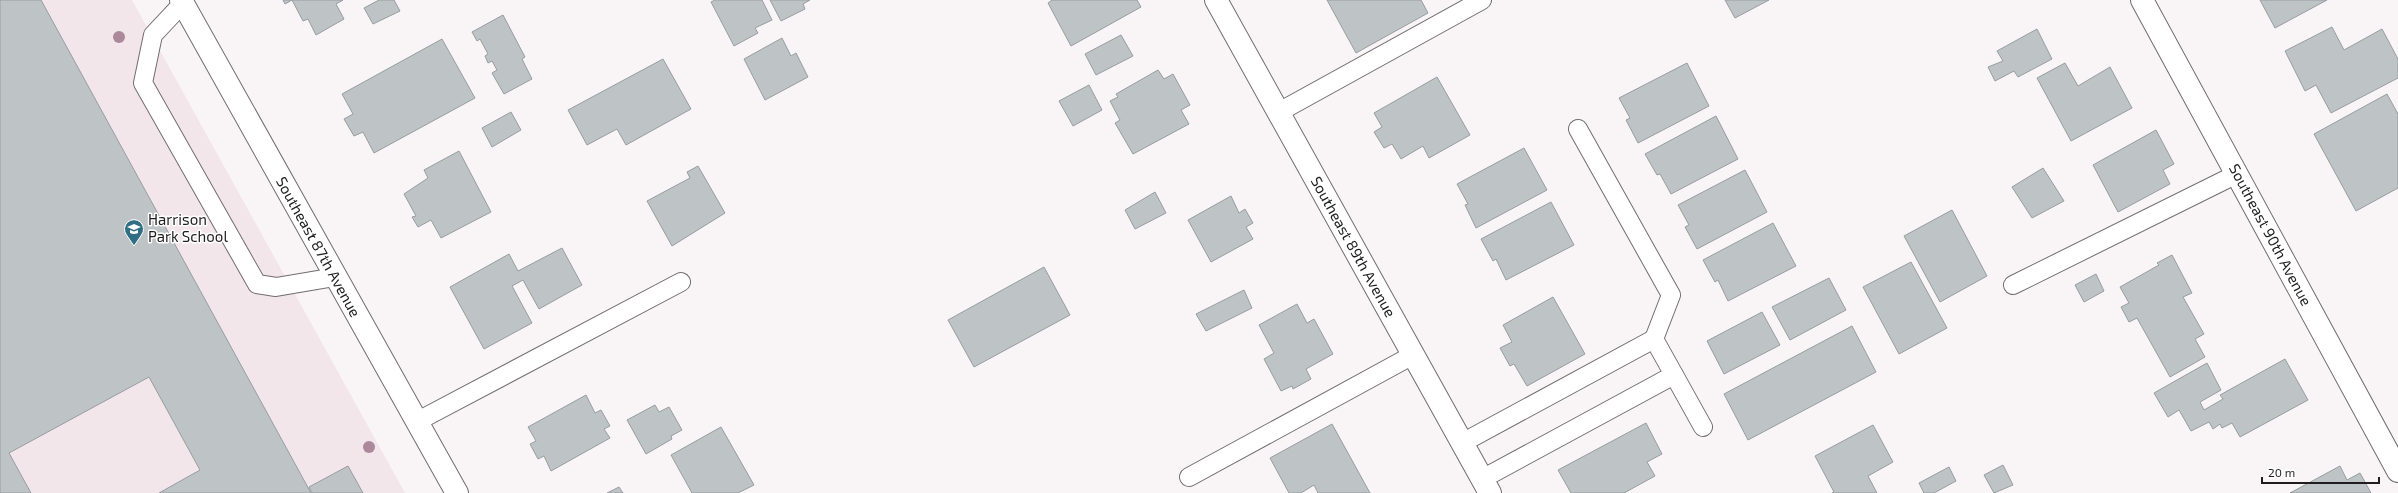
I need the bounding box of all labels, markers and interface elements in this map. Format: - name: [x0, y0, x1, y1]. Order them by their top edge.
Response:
- street label: Southeast 90th Avenue: [2226, 160, 2316, 309]
- street label: Southeast 87th Avenue: [273, 173, 365, 320]
- street label: Southeast 89th Avenue: [1308, 173, 1400, 320]
- place label: Harrison Park School: [148, 210, 228, 245]
- school or university icon: Harrison Park School: [123, 218, 145, 246]
- scale bar: [2262, 459, 2379, 485]
- text: 20 m: [2268, 465, 2295, 479]

